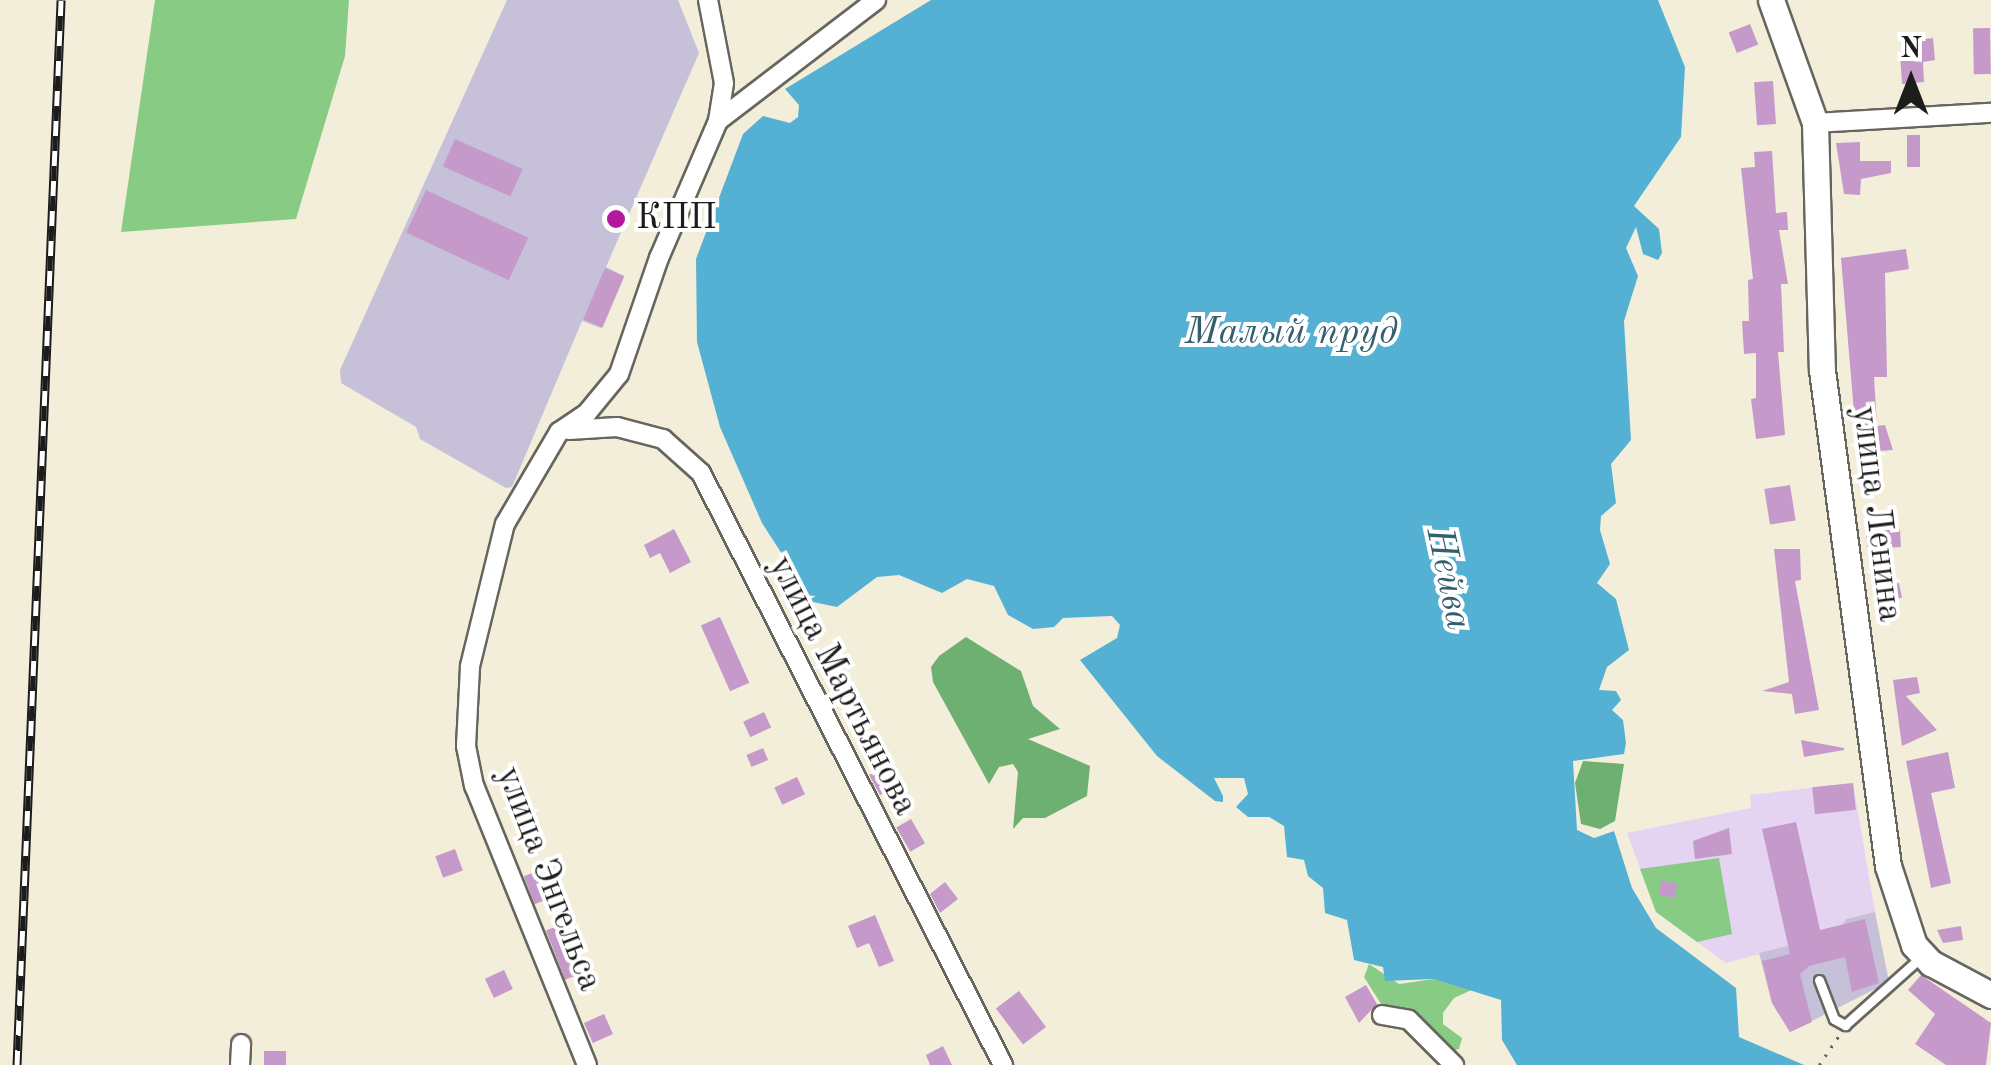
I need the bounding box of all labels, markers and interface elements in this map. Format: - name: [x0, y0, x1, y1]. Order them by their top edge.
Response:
- north arrow: [1861, 30, 1961, 130]
- text: N: [1900, 36, 1922, 64]
- place label: КПП: [636, 198, 717, 240]
- marker: КПП: [605, 208, 627, 230]
- water label: Малый пруд: [1185, 311, 1397, 357]
- street label: улица Ленина: [1842, 404, 1910, 624]
- water label: Нейва: [1414, 523, 1480, 635]
- street label: улица Мартьянова: [758, 549, 926, 823]
- street label: улица Энгельса: [486, 761, 610, 997]

